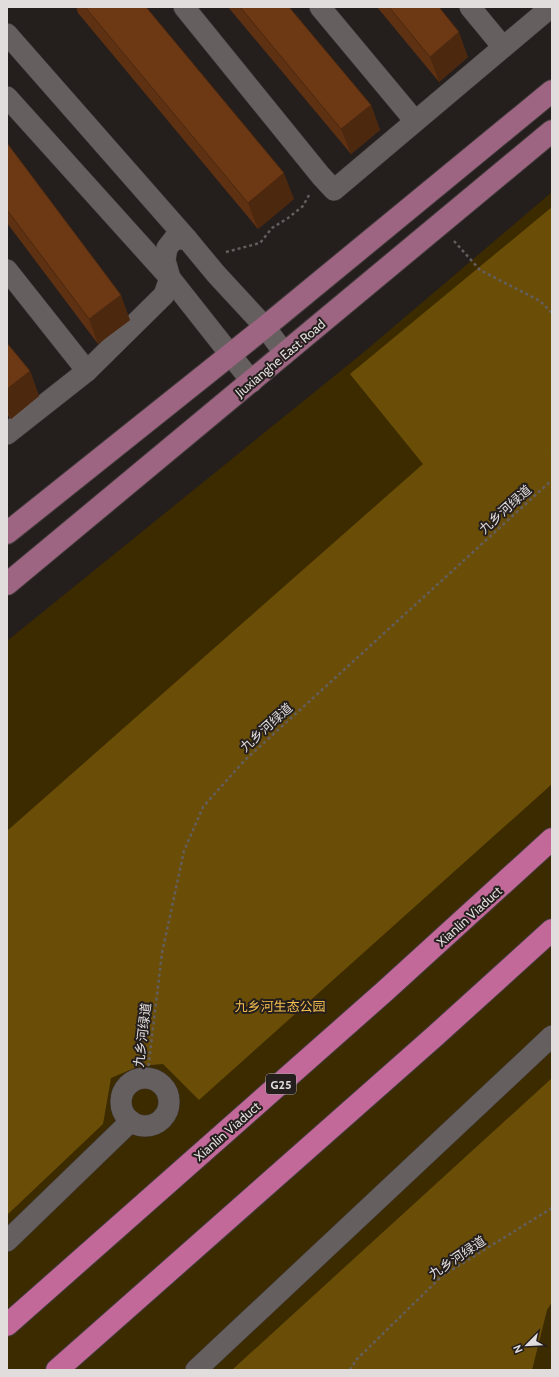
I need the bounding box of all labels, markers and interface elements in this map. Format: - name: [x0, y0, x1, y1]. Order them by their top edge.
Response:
- street label: Jiuxianghe East Road: [231, 316, 328, 401]
- street label: 九乡河绿道: [475, 481, 535, 537]
- street label: 九乡河绿道: [236, 699, 296, 755]
- street label: Xianlin Viaduct: [433, 882, 505, 949]
- park label: 九乡河生态公园: [234, 998, 326, 1014]
- street label: 九乡河绿道: [130, 1002, 154, 1068]
- road number: G25: [266, 1074, 296, 1094]
- street label: Xianlin Viaduct: [191, 1098, 264, 1164]
- street label: 九乡河绿道: [426, 1232, 488, 1282]
- north arrow: [507, 1325, 547, 1365]
- text: N: [510, 1343, 526, 1355]

